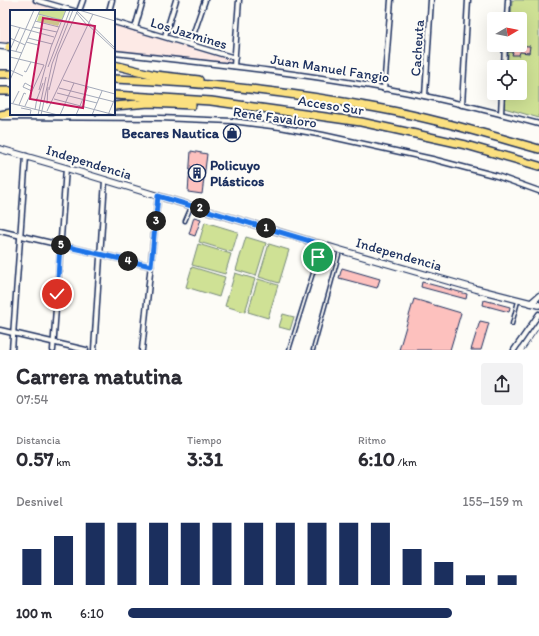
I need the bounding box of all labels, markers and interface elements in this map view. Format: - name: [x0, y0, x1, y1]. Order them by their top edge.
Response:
- inset map: [10, 10, 115, 115]
- north arrow: [487, 12, 527, 52]
- map controls: [487, 12, 527, 100]
- street label: Los Jazmines: [148, 14, 229, 53]
- street label: Cacheuta: [407, 18, 428, 77]
- street label: Juan Manuel Fangio: [269, 51, 391, 86]
- button: locate: [487, 60, 527, 100]
- street label: Acceso Sur: [297, 92, 365, 119]
- street label: René Favaloro: [232, 103, 318, 132]
- shop icon: Becares Nautica: [222, 123, 242, 143]
- place label: Becares Nautica: [121, 125, 220, 142]
- street label: Independencia: [44, 141, 134, 184]
- place label: Policuyo Plásticos: [210, 157, 264, 190]
- building icon: Policuyo Plásticos: [187, 163, 207, 183]
- pin: 2: [190, 198, 210, 218]
- text: 2: [197, 201, 203, 214]
- pin: 3: [146, 211, 166, 231]
- text: 3: [153, 214, 159, 227]
- pin: 1: [256, 218, 276, 238]
- text: 1: [263, 221, 269, 234]
- street label: Independencia: [354, 234, 444, 275]
- pin: 5: [51, 235, 71, 255]
- text: 5: [58, 238, 64, 251]
- pin: [301, 240, 335, 274]
- icon: arrive: [307, 246, 329, 268]
- pin: 4: [118, 251, 138, 271]
- text: 4: [125, 254, 131, 267]
- pin: [40, 277, 74, 311]
- icon: check: [46, 283, 68, 305]
- text: Carrera matutina: [16, 363, 182, 390]
- button: share: [481, 363, 523, 405]
- text: 07:54: [16, 392, 48, 407]
- text: Distancia: [16, 434, 60, 447]
- text: Tiempo: [187, 434, 221, 447]
- text: Ritmo: [358, 434, 386, 447]
- text: 0.57: [16, 447, 54, 471]
- text: 3:31: [187, 447, 223, 471]
- text: 6:10: [358, 447, 395, 471]
- text: km: [54, 456, 71, 469]
- text: /km: [395, 456, 417, 469]
- text: Desnivel: [16, 494, 63, 509]
- text: 155–159 m: [463, 494, 523, 509]
- text: 100 m: [16, 606, 52, 621]
- text: 6:10: [80, 606, 104, 621]

